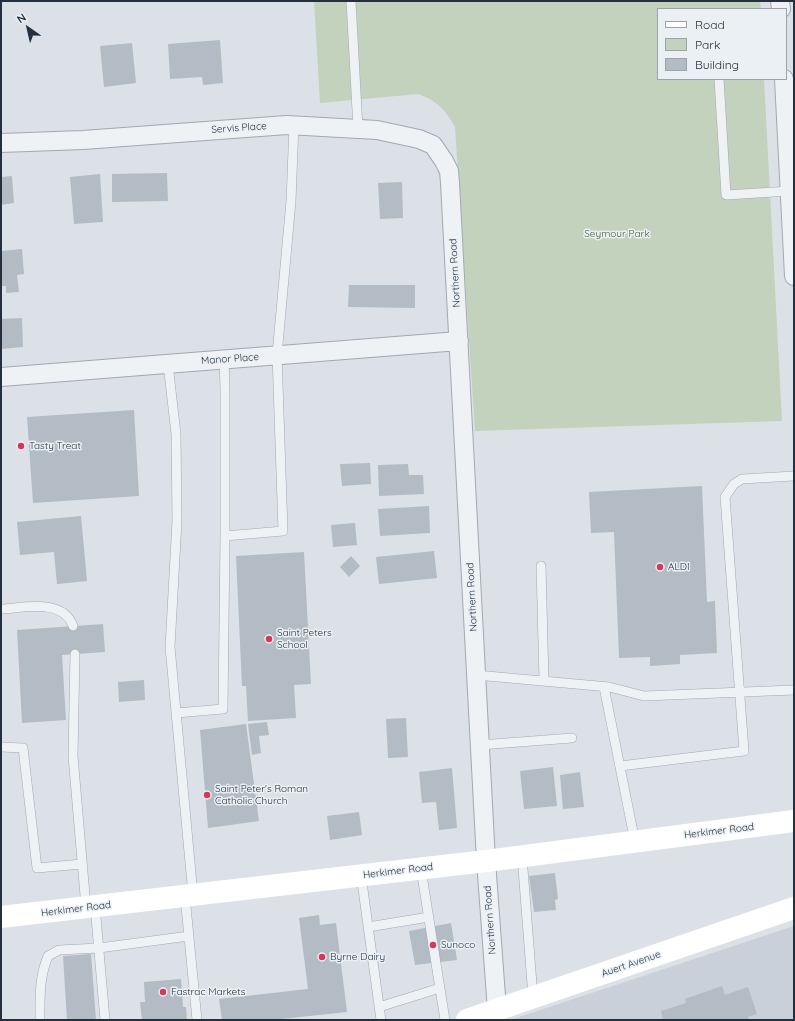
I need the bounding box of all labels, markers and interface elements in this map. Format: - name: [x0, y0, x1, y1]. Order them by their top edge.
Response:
- north arrow: [8, 8, 48, 48]
- legend: [657, 8, 787, 80]
- text: N: [14, 10, 29, 26]
- text: Road: [695, 17, 725, 32]
- text: Park: [695, 37, 720, 52]
- text: Building: [695, 57, 739, 72]
- street label: Servis Place: [211, 120, 267, 136]
- park label: Seymour Park: [584, 228, 650, 240]
- street label: Northern Road: [447, 238, 463, 308]
- street label: Manor Place: [201, 351, 259, 367]
- place label: Tasty Treat: [29, 440, 81, 452]
- marker: Tasty Treat: [16, 441, 26, 451]
- place label: ALDI: [668, 561, 689, 573]
- street label: Northern Road: [464, 562, 480, 632]
- marker: ALDI: [655, 562, 665, 572]
- place label: Saint Peters School: [277, 627, 332, 650]
- marker: Saint Peters School: [264, 634, 274, 644]
- place label: Saint Peter's Roman Catholic Church: [215, 783, 308, 806]
- marker: Saint Peter's Roman Catholic Church: [202, 790, 212, 800]
- street label: Herkimer Road: [683, 821, 755, 841]
- street label: Herkimer Road: [362, 861, 434, 881]
- street label: Northern Road: [482, 885, 498, 955]
- street label: Herkimer Road: [40, 899, 112, 919]
- place label: Sunoco: [441, 939, 475, 951]
- marker: Sunoco: [428, 940, 438, 950]
- street label: Auert Avenue: [600, 948, 662, 980]
- place label: Byrne Dairy: [330, 951, 385, 963]
- marker: Byrne Dairy: [317, 952, 327, 962]
- place label: Fastrac Markets: [171, 986, 246, 998]
- marker: Fastrac Markets: [158, 987, 168, 997]

